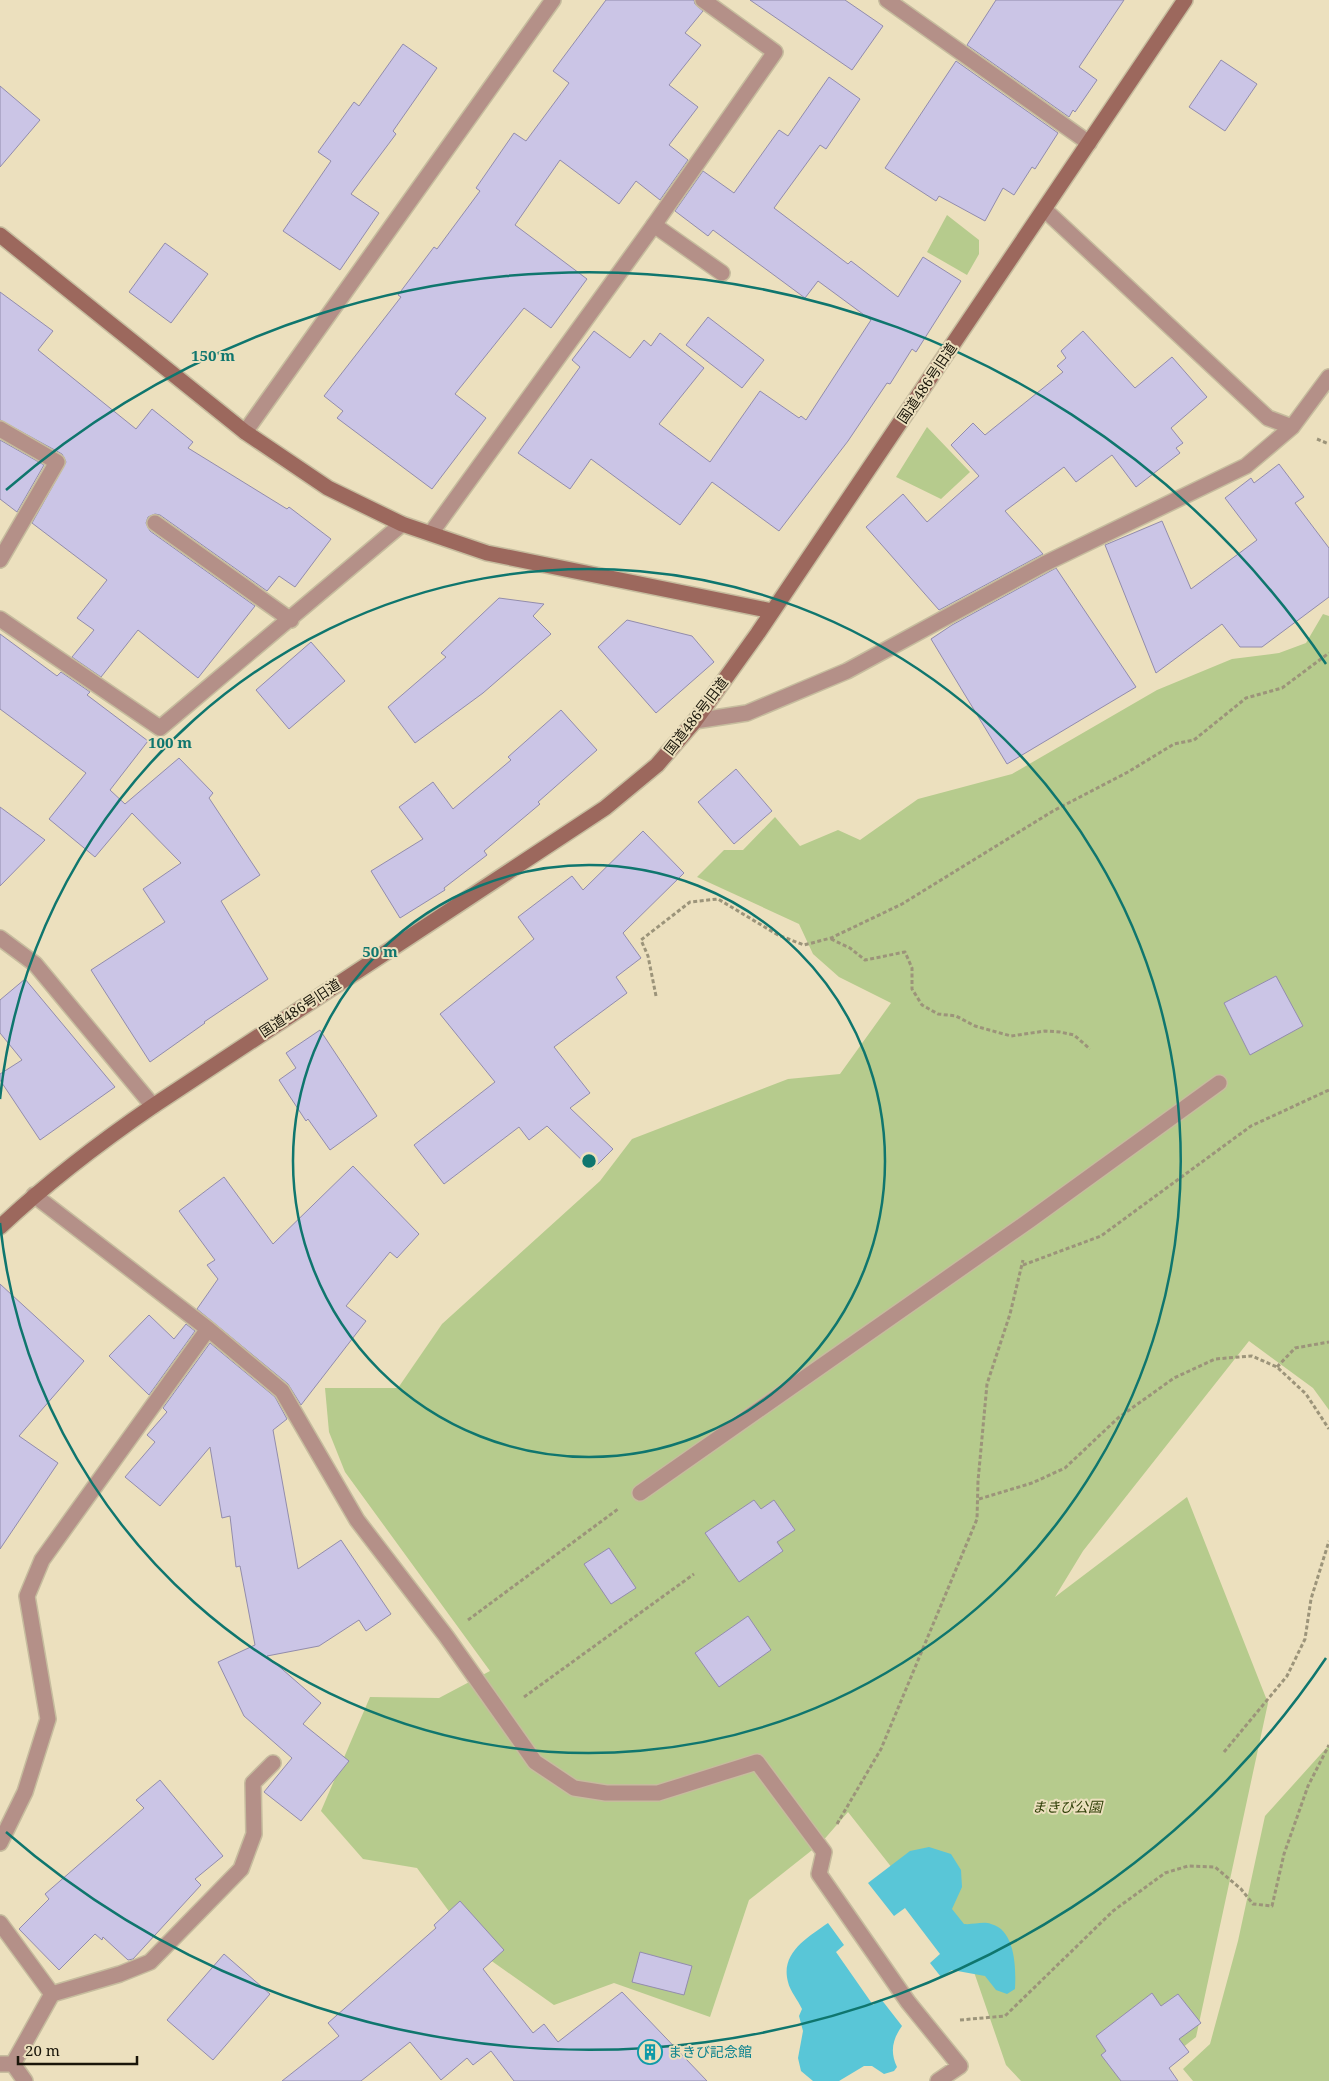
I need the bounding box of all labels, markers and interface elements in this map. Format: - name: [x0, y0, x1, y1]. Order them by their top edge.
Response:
- street label: 国道486号旧道: [893, 339, 961, 427]
- text: 150 m: [191, 345, 235, 365]
- street label: 国道486号旧道: [659, 673, 732, 758]
- text: 100 m: [148, 732, 192, 752]
- text: 50 m: [362, 941, 398, 961]
- street label: 国道486号旧道: [255, 974, 344, 1041]
- centre of rings: [580, 1152, 598, 1170]
- park label: まきび公園: [1032, 1797, 1104, 1816]
- scale bar: [18, 2034, 136, 2066]
- building icon: まきび記念館: [637, 2039, 663, 2065]
- text: 20 m: [25, 2040, 60, 2060]
- place label: まきび記念館: [668, 2042, 752, 2061]

